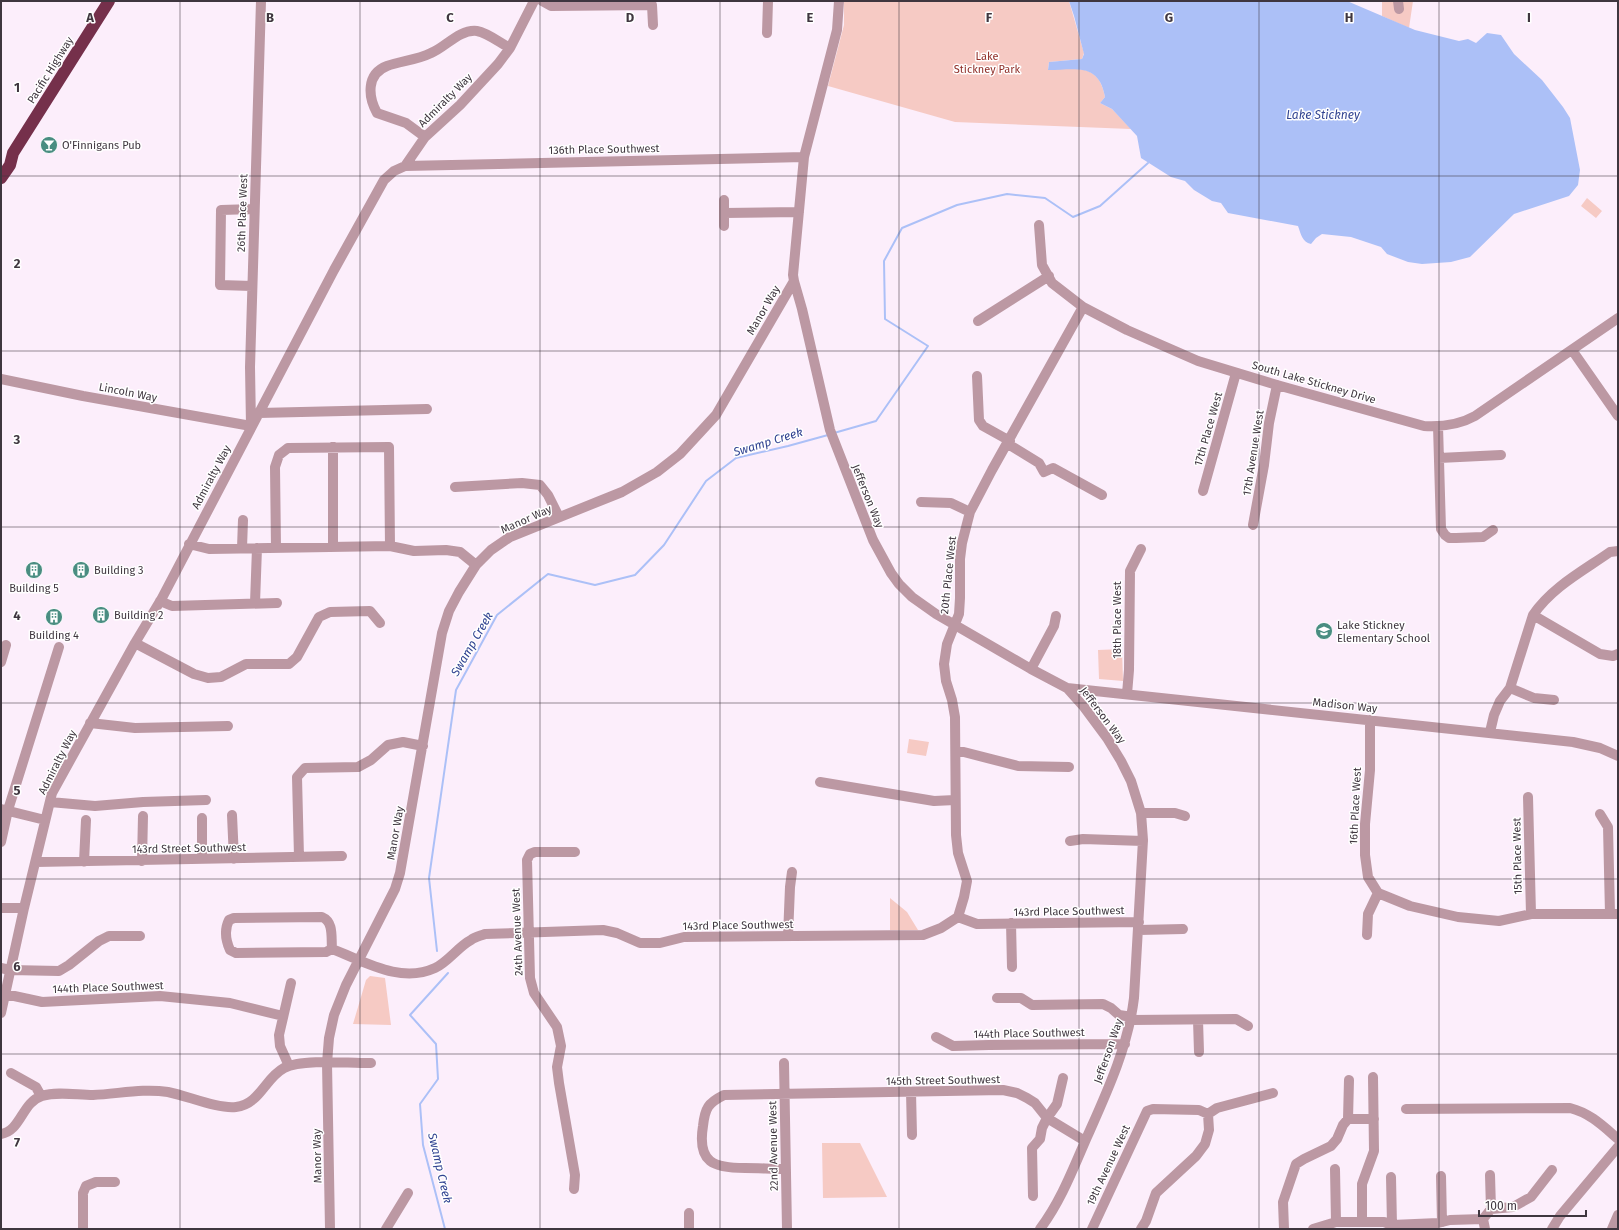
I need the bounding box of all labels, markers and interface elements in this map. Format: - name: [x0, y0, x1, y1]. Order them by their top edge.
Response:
- text: A: [85, 10, 94, 25]
- text: B: [266, 10, 274, 25]
- text: C: [446, 10, 454, 25]
- text: D: [626, 10, 635, 25]
- text: E: [807, 10, 814, 25]
- text: F: [986, 10, 993, 25]
- text: G: [1165, 10, 1173, 25]
- text: H: [1345, 10, 1353, 25]
- text: I: [1527, 10, 1531, 25]
- street label: Pacific Highway: [25, 34, 76, 106]
- park label: Lake Stickney Park: [954, 50, 1021, 76]
- street label: Admiralty Way: [416, 70, 475, 130]
- text: 1: [14, 80, 20, 95]
- water label: Lake Stickney: [1286, 108, 1361, 122]
- bar icon: O'Finnigans Pub: [39, 135, 59, 155]
- place label: O'Finnigans Pub: [62, 139, 141, 152]
- street label: 136th Place Southwest: [548, 142, 660, 157]
- street label: 26th Place West: [235, 174, 250, 252]
- text: 2: [14, 256, 21, 271]
- street label: Manor Way: [744, 283, 783, 337]
- street label: South Lake Stickney Drive: [1250, 359, 1377, 406]
- street label: Lincoln Way: [98, 380, 159, 405]
- street label: 17th Place West: [1192, 391, 1225, 468]
- street label: 17th Avenue West: [1240, 409, 1267, 497]
- water label: Swamp Creek: [731, 425, 805, 459]
- text: 3: [13, 432, 21, 447]
- street label: Admiralty Way: [189, 443, 234, 511]
- street label: Jefferson Way: [849, 462, 886, 530]
- street label: Manor Way: [499, 502, 554, 536]
- street label: 20th Place West: [938, 535, 959, 615]
- building icon: Building 5: [24, 560, 44, 580]
- building icon: Building 3: [71, 560, 91, 580]
- place label: Building 3: [94, 564, 144, 577]
- street label: 18th Place West: [1111, 581, 1124, 659]
- place label: Building 5: [9, 582, 59, 595]
- building icon: Building 2: [91, 605, 111, 625]
- building icon: Building 4: [44, 607, 64, 627]
- text: 4: [13, 608, 21, 623]
- place label: Building 2: [114, 609, 164, 622]
- water label: Swamp Creek: [448, 609, 496, 679]
- place label: Lake Stickney Elementary School: [1337, 619, 1430, 645]
- school or university icon: Lake Stickney Elementary School: [1314, 621, 1334, 641]
- place label: Building 4: [29, 629, 79, 642]
- street label: Jefferson Way: [1077, 684, 1128, 747]
- street label: Madison Way: [1312, 696, 1379, 715]
- street label: Admiralty Way: [36, 727, 80, 797]
- street label: 16th Place West: [1347, 767, 1364, 845]
- text: 5: [14, 783, 21, 798]
- street label: Manor Way: [384, 805, 407, 861]
- street label: 15th Place West: [1510, 817, 1525, 895]
- street label: 143rd Street Southwest: [132, 841, 246, 856]
- street label: 24th Avenue West: [509, 888, 526, 976]
- street label: 143rd Place Southwest: [1013, 904, 1125, 919]
- street label: 143rd Place Southwest: [682, 918, 794, 933]
- text: 6: [13, 959, 21, 974]
- street label: 144th Place Southwest: [52, 979, 164, 996]
- street label: Jefferson Way: [1091, 1017, 1126, 1085]
- street label: 144th Place Southwest: [973, 1026, 1085, 1041]
- street label: 145th Street Southwest: [886, 1073, 1000, 1088]
- street label: 22nd Avenue West: [766, 1101, 781, 1191]
- street label: 19th Avenue West: [1084, 1123, 1133, 1208]
- street label: Manor Way: [311, 1128, 324, 1183]
- water label: Swamp Creek: [425, 1131, 455, 1205]
- text: 7: [14, 1135, 20, 1150]
- scale bar: [1479, 1192, 1586, 1218]
- text: 100 m: [1485, 1199, 1517, 1213]

